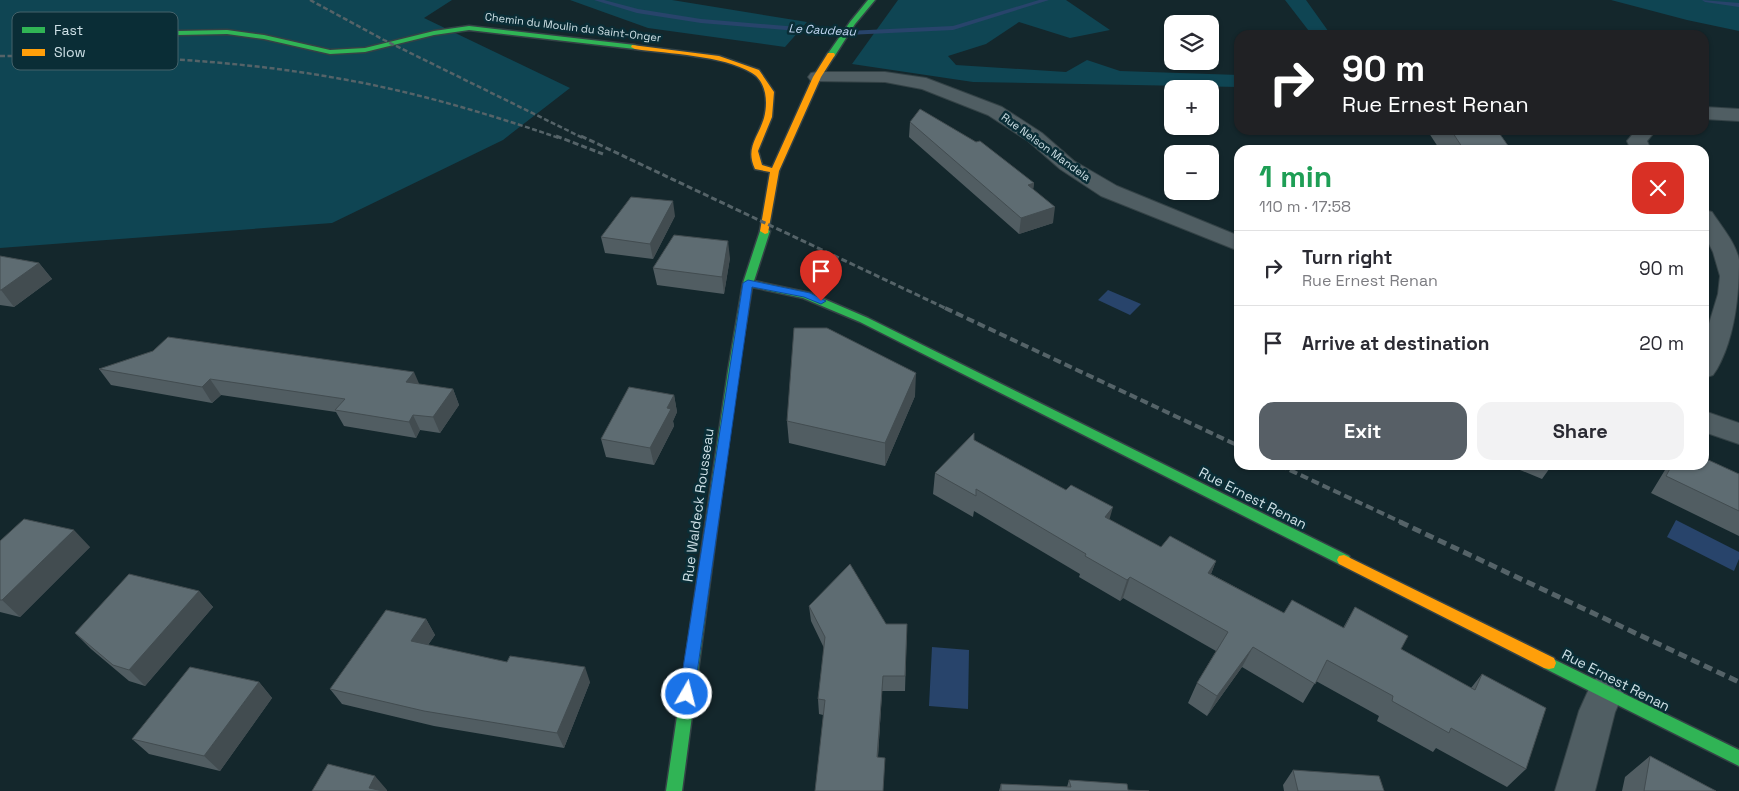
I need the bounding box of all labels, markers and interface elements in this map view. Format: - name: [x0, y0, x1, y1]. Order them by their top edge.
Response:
- street label: Chemin du Moulin du Saint-Onger: [484, 9, 662, 45]
- legend: [12, 12, 178, 70]
- map controls: [1164, 15, 1219, 200]
- button: layers: [1164, 15, 1219, 70]
- water label: Le Caudeau: [788, 20, 857, 40]
- text: Fast: [54, 21, 83, 39]
- text: Slow: [54, 43, 86, 61]
- text: 90 m: [1342, 47, 1425, 91]
- icon: right: [1259, 50, 1324, 115]
- button: +: [1164, 80, 1219, 135]
- text: Rue Ernest Renan: [1342, 90, 1529, 118]
- street label: Rue Nelson Mandela: [999, 110, 1094, 184]
- button: −: [1164, 145, 1219, 200]
- text: 1 min: [1259, 157, 1332, 196]
- button: close: [1632, 162, 1684, 214]
- text: 110 m · 17:58: [1259, 196, 1351, 217]
- text: Turn right: [1302, 245, 1392, 270]
- pin: [800, 250, 842, 301]
- icon: right: [1259, 254, 1287, 282]
- text: 90 m: [1639, 256, 1684, 281]
- icon: arrive: [807, 257, 835, 285]
- text: Rue Ernest Renan: [1302, 270, 1438, 291]
- icon: arrive: [1259, 329, 1287, 357]
- text: Arrive at destination: [1302, 331, 1490, 356]
- text: 20 m: [1639, 331, 1684, 356]
- button: Exit: [1259, 402, 1467, 460]
- button: Share: [1477, 402, 1684, 460]
- street label: Rue Waldeck Rousseau: [678, 427, 718, 583]
- street label: Rue Ernest Renan: [1196, 463, 1310, 533]
- street label: Rue Ernest Renan: [1559, 645, 1673, 715]
- position arrow: [660, 667, 712, 719]

